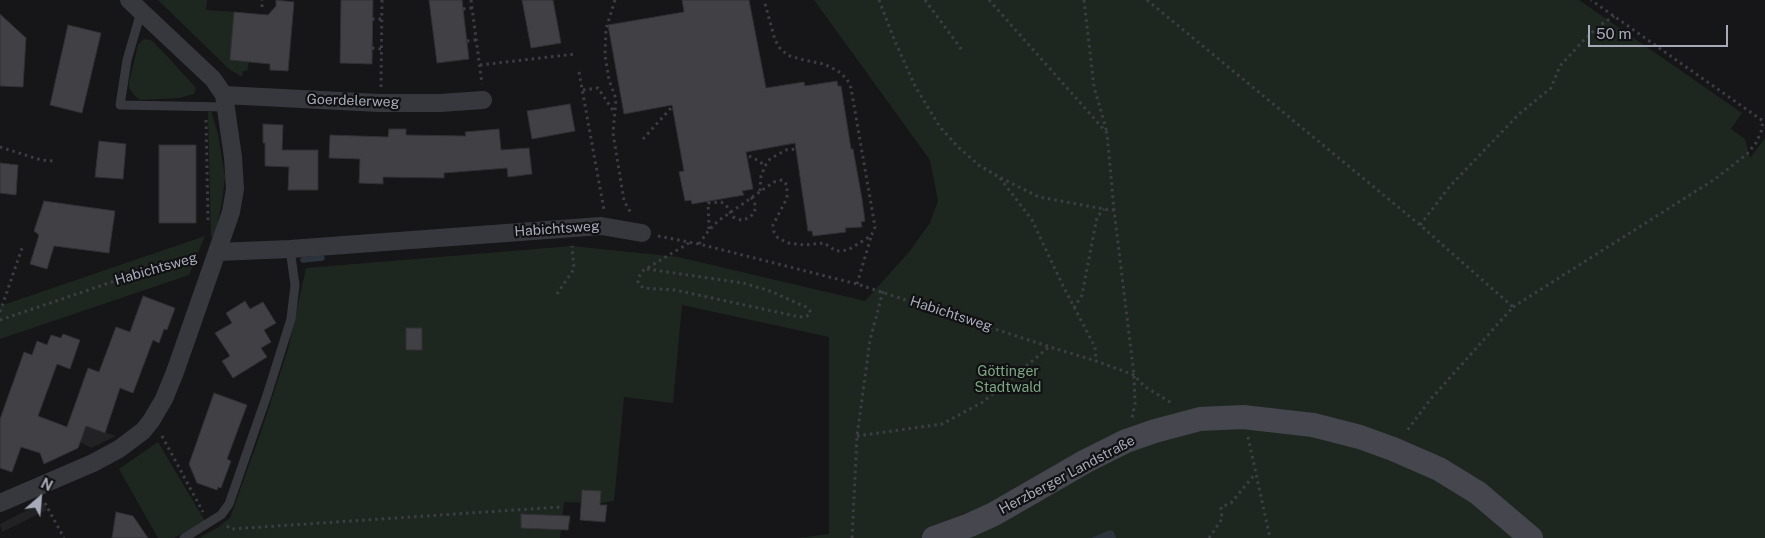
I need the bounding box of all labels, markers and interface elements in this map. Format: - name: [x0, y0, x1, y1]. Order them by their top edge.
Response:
- scale bar: [1590, 15, 1730, 47]
- text: 50 m: [1596, 25, 1631, 42]
- street label: Goerdelerweg: [306, 91, 400, 111]
- street label: Habichtsweg: [514, 218, 600, 240]
- street label: Habichtsweg: [113, 249, 199, 289]
- street label: Habichtsweg: [908, 293, 994, 335]
- park label: Göttinger Stadtwald: [975, 364, 1041, 397]
- street label: Herzberger Landstraße: [996, 432, 1138, 518]
- north arrow: [15, 473, 65, 523]
- text: N: [38, 475, 55, 494]

